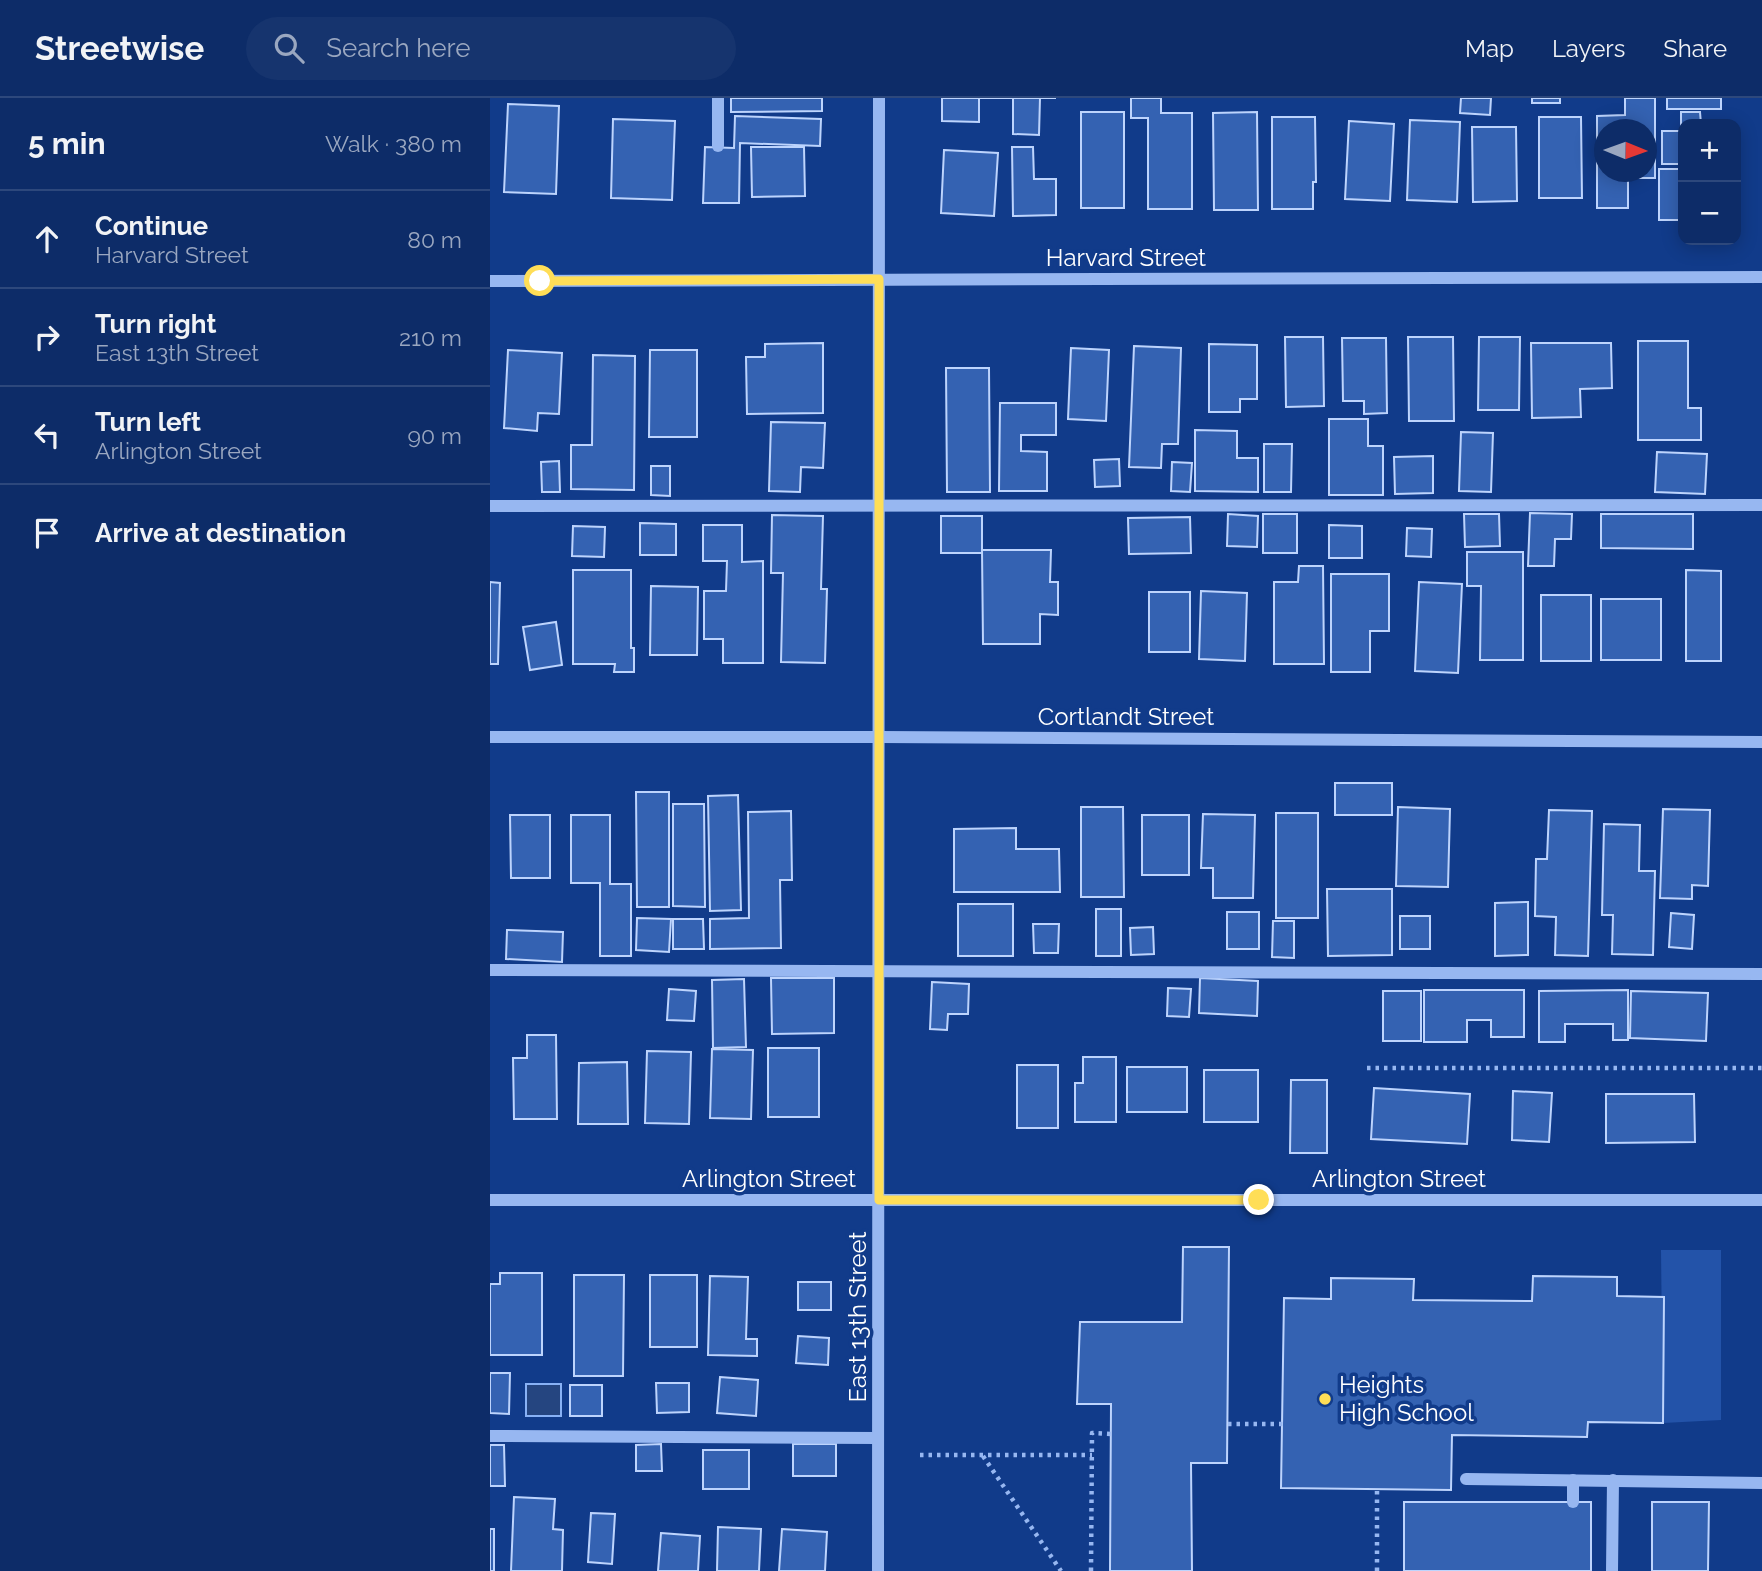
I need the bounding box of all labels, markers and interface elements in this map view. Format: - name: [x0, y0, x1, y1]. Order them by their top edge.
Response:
- search box: [246, 17, 736, 80]
- text: Streetwise: [35, 29, 204, 68]
- icon: search: [270, 29, 308, 67]
- text: Search here: [326, 33, 471, 63]
- text: Map: [1465, 34, 1514, 63]
- text: Layers: [1552, 34, 1625, 63]
- text: Share: [1663, 34, 1727, 63]
- north arrow: [1594, 119, 1657, 182]
- map controls: [1678, 119, 1741, 245]
- button: +: [1678, 119, 1741, 182]
- text: 5 min: [28, 126, 106, 161]
- text: Walk · 380 m: [325, 130, 462, 157]
- button: −: [1678, 182, 1741, 245]
- text: Continue: [95, 211, 208, 241]
- icon: ahead: [28, 220, 66, 258]
- text: 80 m: [407, 226, 462, 253]
- text: Harvard Street: [95, 241, 249, 268]
- street label: Harvard Street: [1046, 243, 1206, 272]
- route start: [524, 265, 555, 296]
- text: Turn right: [95, 309, 216, 339]
- icon: right: [28, 318, 66, 356]
- text: 210 m: [399, 324, 462, 351]
- text: East 13th Street: [95, 339, 259, 366]
- text: Turn left: [95, 407, 201, 437]
- icon: left: [28, 416, 66, 454]
- text: 90 m: [407, 422, 462, 449]
- text: Arlington Street: [95, 437, 262, 464]
- icon: arrive: [28, 514, 66, 552]
- text: Arrive at destination: [95, 518, 346, 548]
- street label: Cortlandt Street: [1038, 702, 1214, 731]
- street label: Arlington Street: [682, 1164, 856, 1193]
- street label: Arlington Street: [1312, 1164, 1486, 1193]
- route end: [1243, 1184, 1274, 1215]
- street label: East 13th Street: [843, 1231, 872, 1403]
- place label: Heights High School: [1339, 1370, 1474, 1427]
- marker: Heights High School: [1317, 1391, 1333, 1407]

